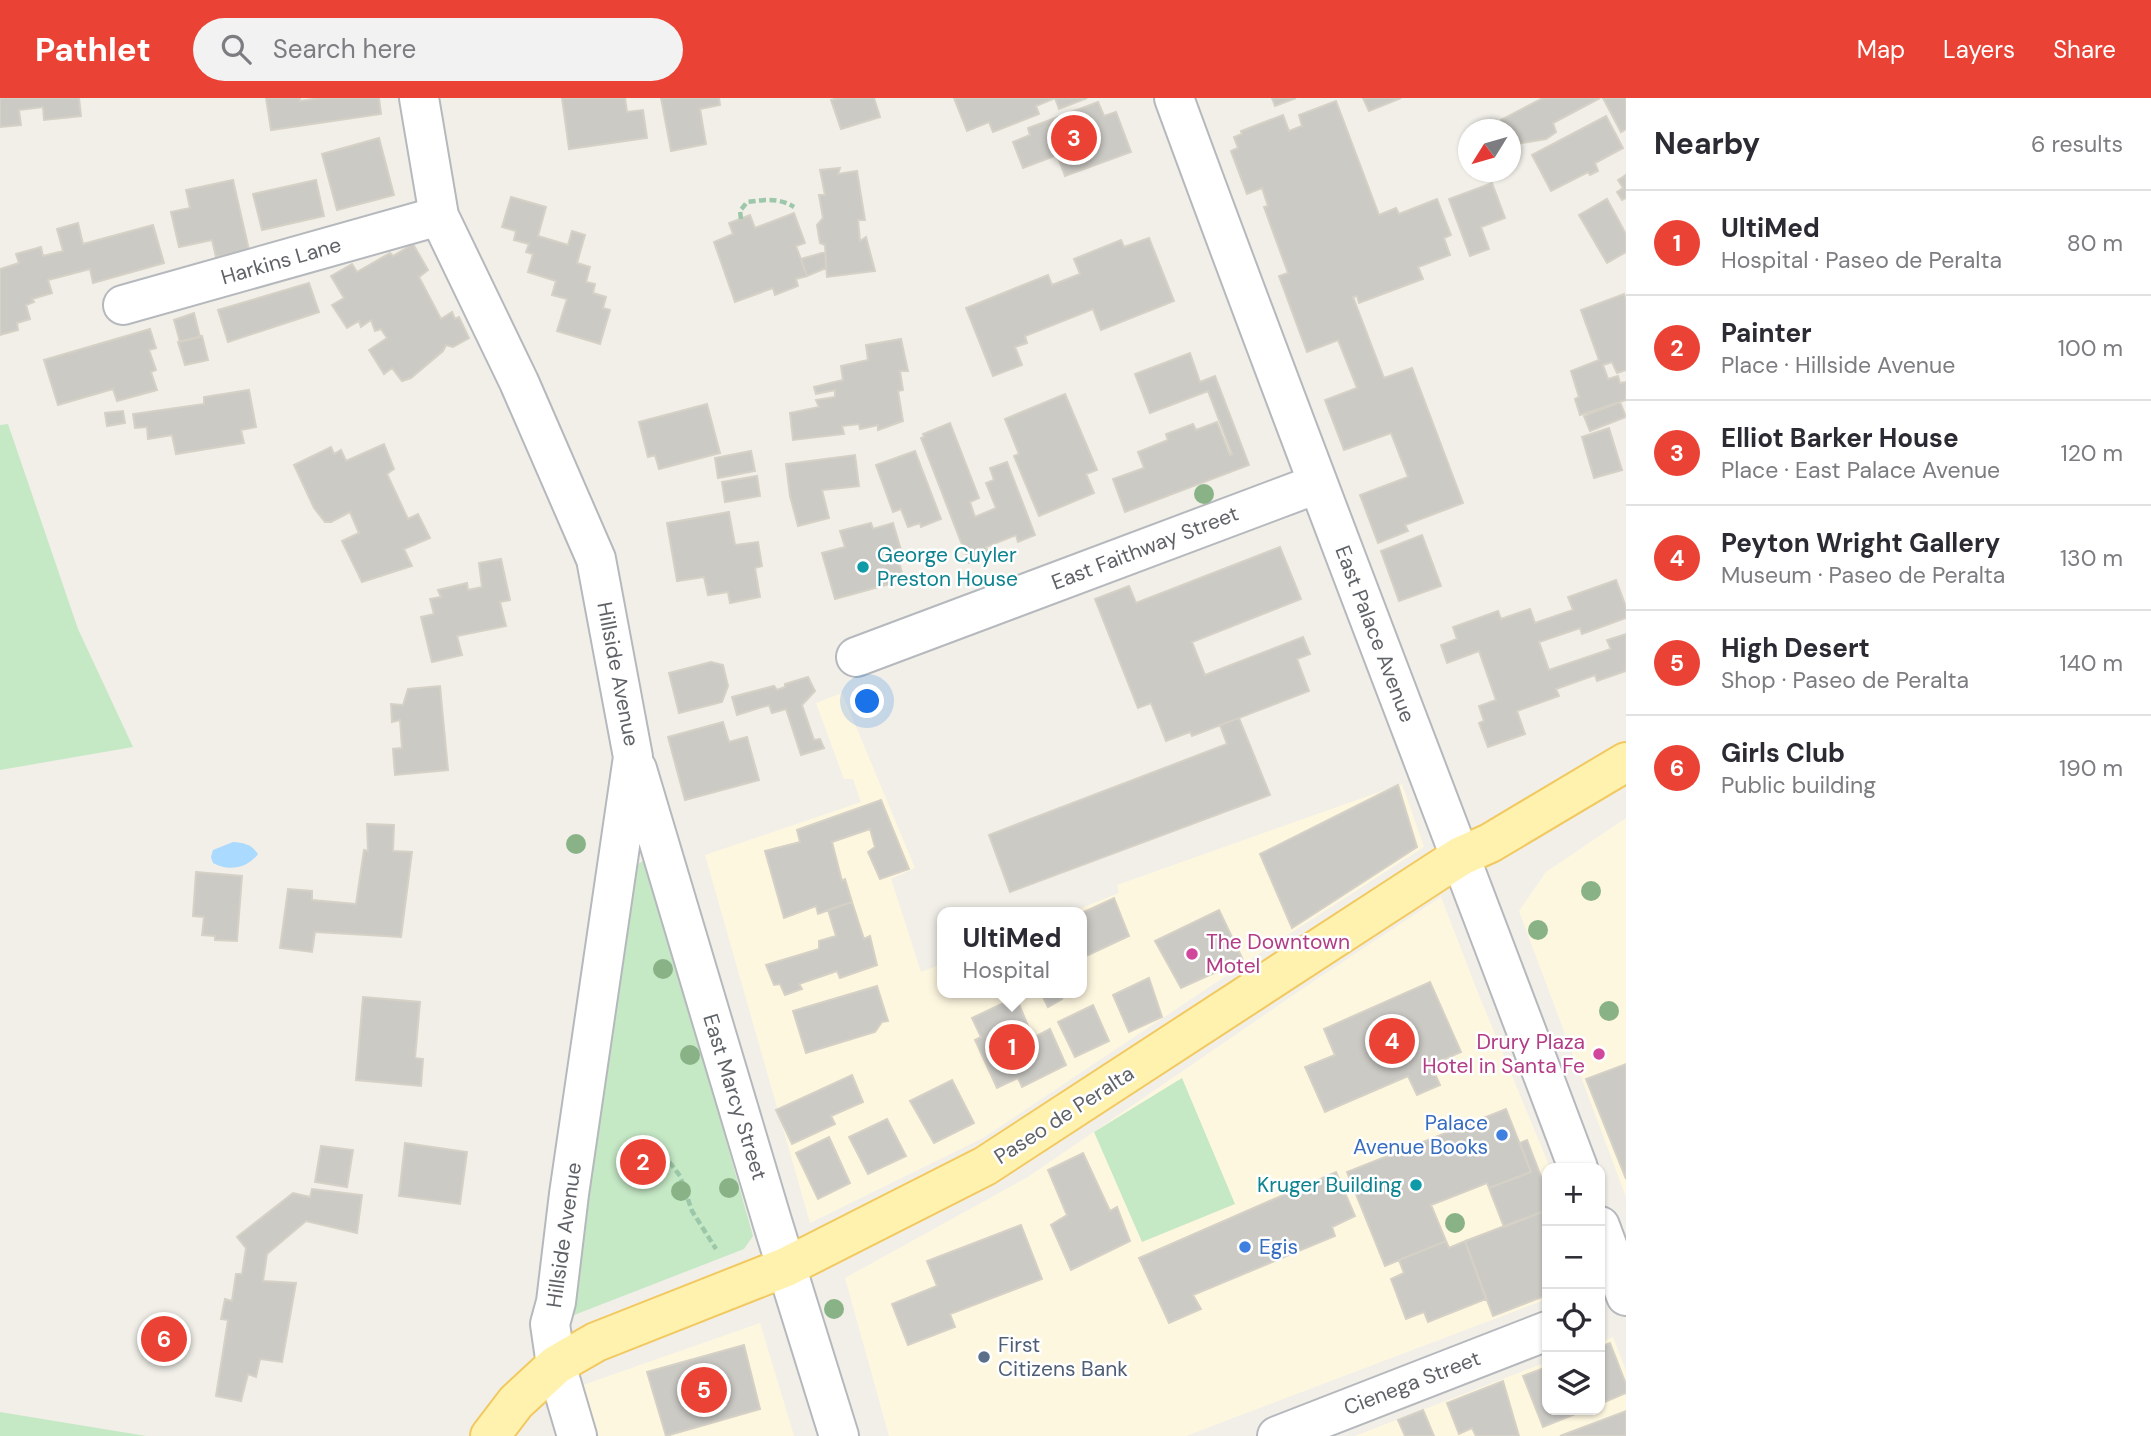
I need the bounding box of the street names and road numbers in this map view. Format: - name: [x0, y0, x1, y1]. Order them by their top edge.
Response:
- street label: Harkins Lane: [218, 230, 344, 292]
- street label: East Faithway Street: [1048, 499, 1242, 597]
- street label: East Palace Avenue: [1328, 542, 1422, 727]
- street label: Hillside Avenue: [590, 600, 646, 749]
- street label: East Marcy Street: [696, 1010, 774, 1184]
- street label: Paseo de Peralta: [989, 1059, 1139, 1171]
- street label: Hillside Avenue: [540, 1161, 588, 1309]
- street label: Cienega Street: [1340, 1344, 1484, 1422]

